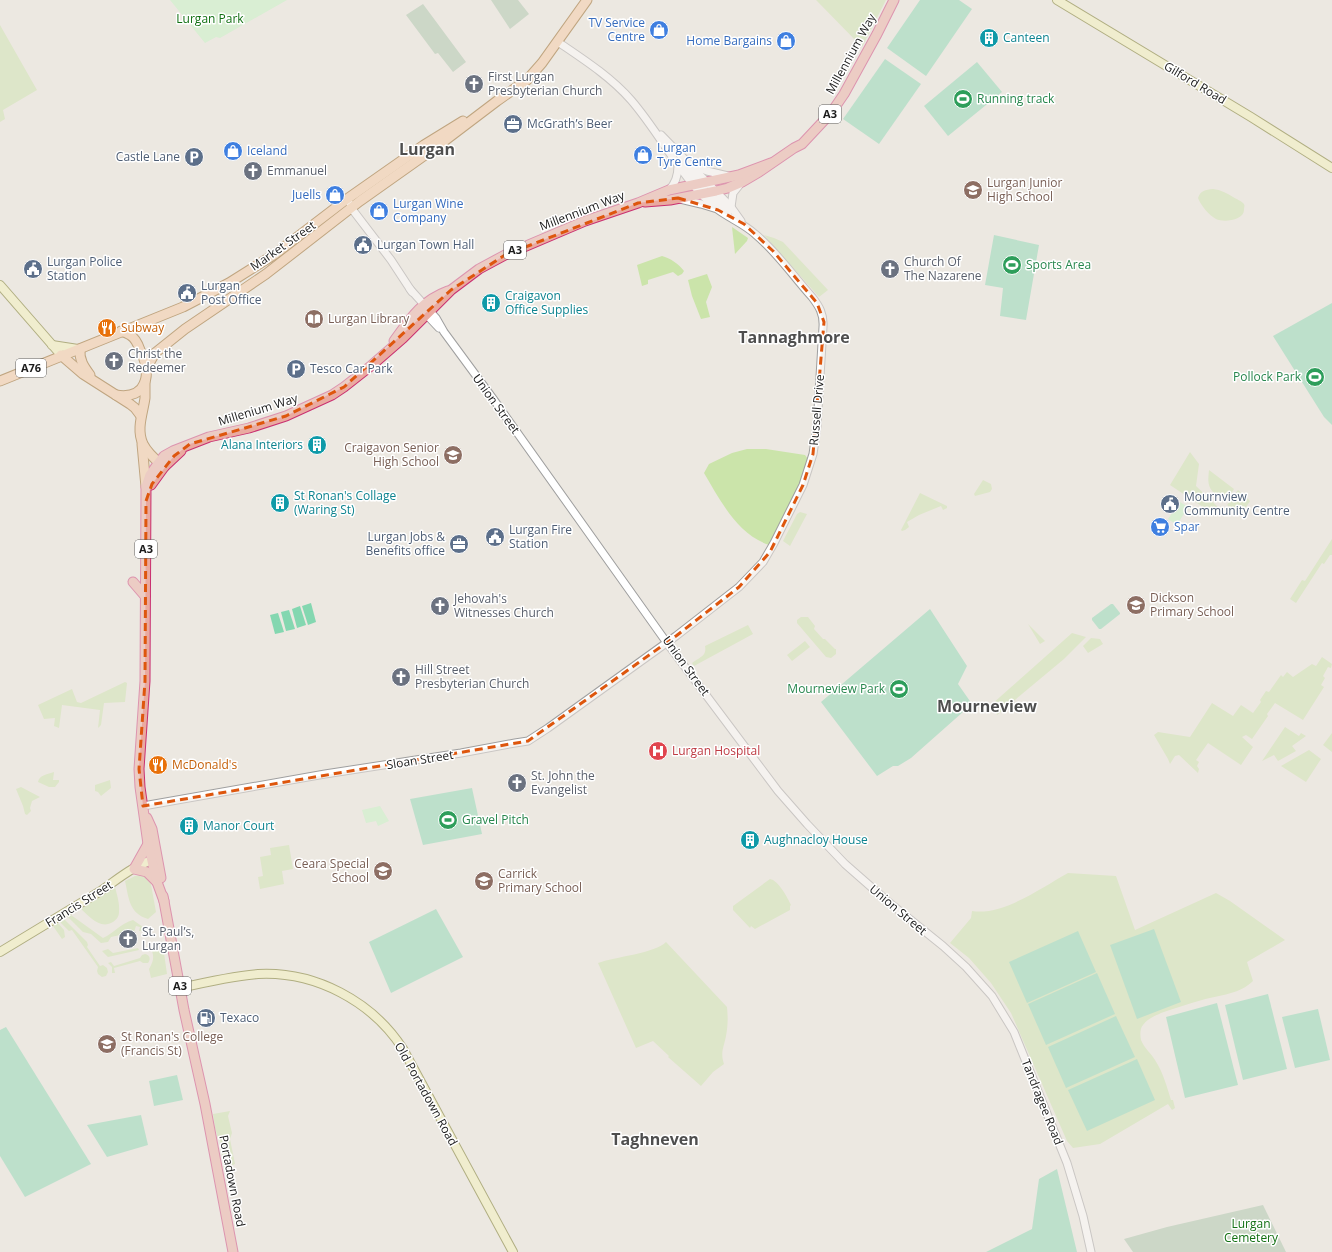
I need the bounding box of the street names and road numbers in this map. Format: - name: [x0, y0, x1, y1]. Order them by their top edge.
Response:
- street label: Millennium Way: [821, 10, 880, 97]
- street label: Gilford Road: [1161, 57, 1230, 108]
- road number: A3: [819, 105, 841, 123]
- street label: Millennium Way: [537, 186, 628, 235]
- street label: Market Street: [247, 217, 319, 274]
- road number: A3: [504, 241, 526, 259]
- road number: A76: [16, 359, 46, 377]
- street label: Union Street: [469, 370, 524, 437]
- street label: Russell Drive: [805, 373, 828, 446]
- street label: Millenium Way: [216, 389, 301, 430]
- road number: A3: [135, 540, 157, 558]
- street label: Union Street: [659, 632, 714, 699]
- street label: Sloan Street: [385, 746, 455, 773]
- street label: Francis Street: [42, 876, 116, 931]
- street label: Union Street: [866, 880, 931, 939]
- road number: A3: [169, 977, 191, 995]
- street label: Old Portadown Road: [391, 1039, 462, 1149]
- street label: Tandragee Road: [1017, 1056, 1067, 1147]
- street label: Portadown Road: [215, 1134, 250, 1228]

